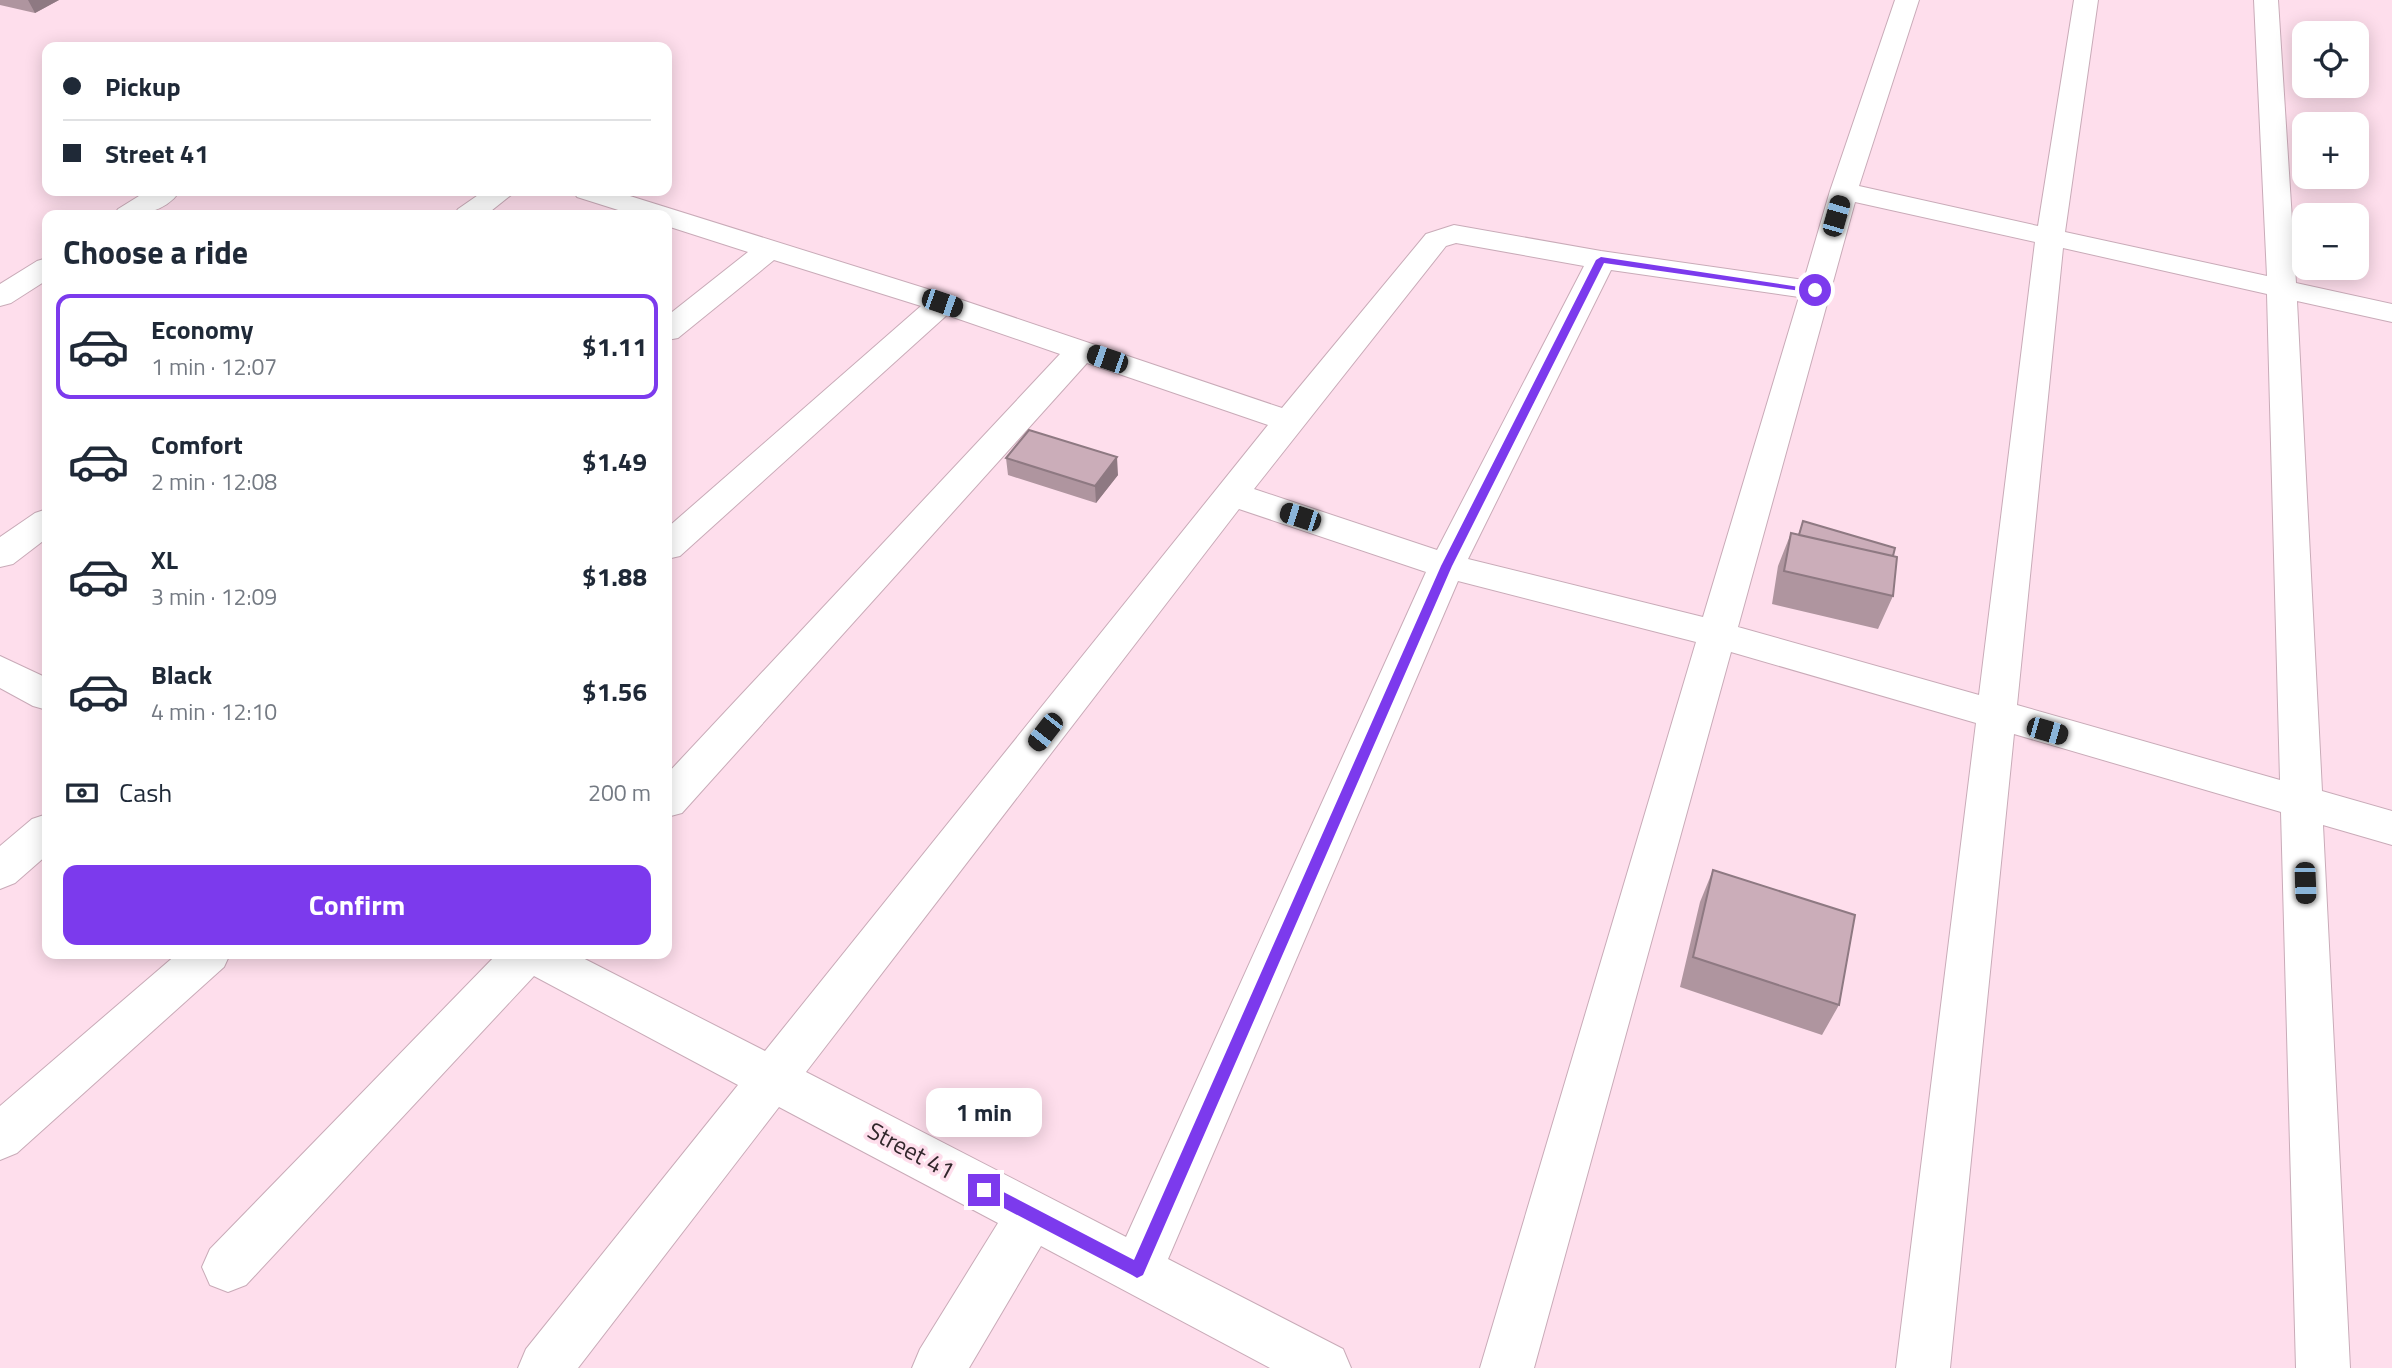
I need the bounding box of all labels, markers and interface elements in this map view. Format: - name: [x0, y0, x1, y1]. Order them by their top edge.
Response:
- map controls: [2292, 21, 2369, 280]
- button: locate: [2292, 21, 2369, 98]
- text: Pickup: [105, 67, 181, 106]
- button: +: [2292, 112, 2369, 189]
- text: Street 41: [105, 134, 209, 173]
- car: [1821, 193, 1852, 239]
- button: −: [2292, 203, 2369, 280]
- text: Choose a ride: [63, 228, 248, 276]
- route start: [1799, 274, 1831, 306]
- car: [919, 286, 966, 320]
- text: Economy: [151, 310, 253, 349]
- icon: car: [67, 315, 130, 378]
- text: $1.11: [582, 327, 647, 366]
- car: [1084, 342, 1131, 376]
- text: 1 min · 12:07: [151, 349, 277, 384]
- text: Comfort: [151, 425, 243, 464]
- icon: car: [67, 430, 130, 493]
- text: $1.49: [582, 442, 647, 481]
- text: 2 min · 12:08: [151, 464, 277, 499]
- car: [1277, 501, 1324, 533]
- text: XL: [151, 540, 178, 579]
- icon: car: [67, 545, 130, 608]
- text: $1.88: [582, 557, 647, 596]
- text: 3 min · 12:09: [151, 579, 277, 614]
- text: Black: [151, 655, 212, 694]
- icon: car: [67, 660, 130, 723]
- text: $1.56: [582, 672, 647, 711]
- text: 4 min · 12:10: [151, 694, 277, 729]
- car: [1024, 709, 1067, 755]
- car: [2024, 715, 2071, 747]
- text: Cash: [119, 773, 172, 812]
- icon: cash: [63, 774, 101, 812]
- text: 200 m: [588, 775, 651, 810]
- car: [2294, 862, 2317, 904]
- button: Confirm: [63, 865, 651, 945]
- callout: 1 min: [926, 1088, 1042, 1138]
- text: 1 min: [956, 1095, 1012, 1130]
- street label: Street 41: [861, 1112, 961, 1188]
- route end: [968, 1174, 1000, 1206]

